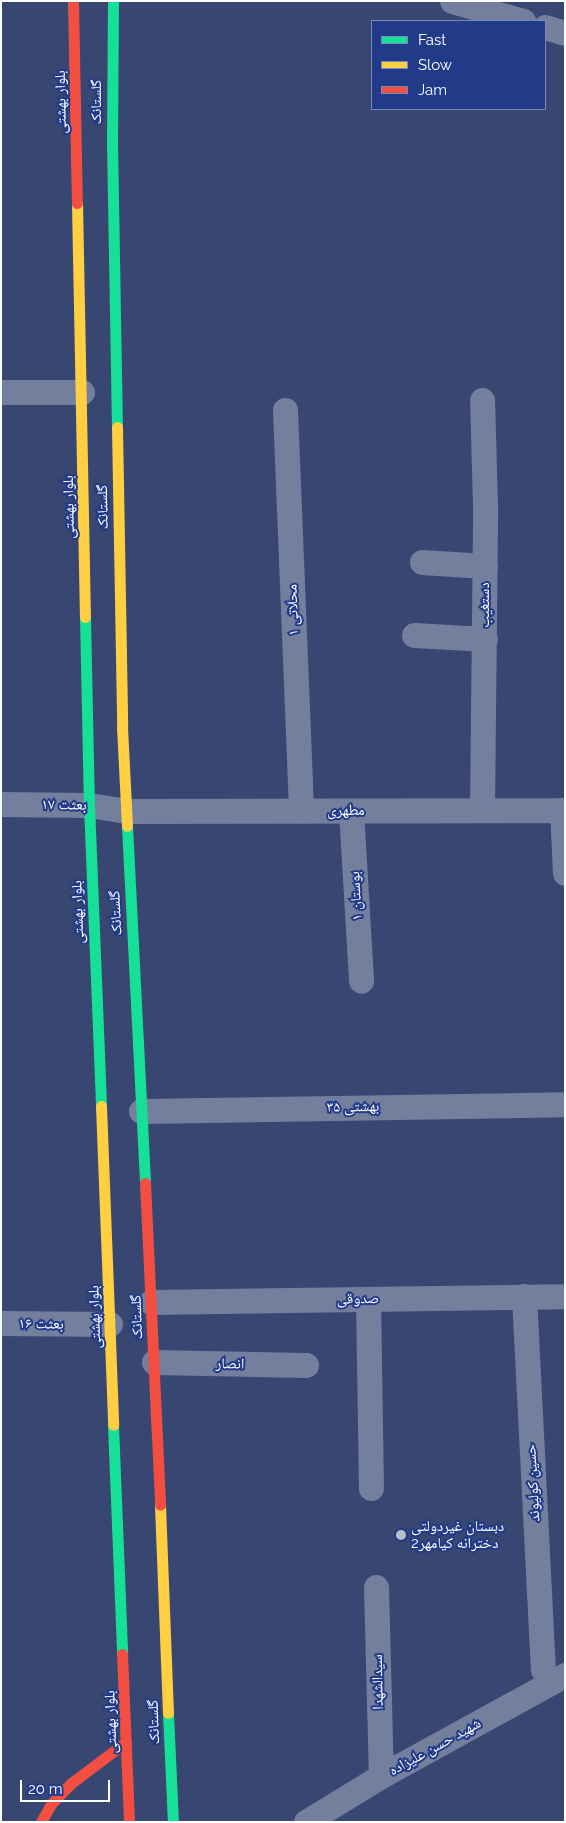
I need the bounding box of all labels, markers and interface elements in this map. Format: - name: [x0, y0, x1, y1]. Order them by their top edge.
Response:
- legend: [371, 20, 546, 110]
- text: Fast: [418, 31, 446, 49]
- text: Slow: [418, 56, 452, 74]
- street label: بلوار بهشتی: [51, 70, 71, 134]
- street label: گلستانک: [88, 80, 106, 124]
- text: Jam: [418, 81, 447, 99]
- street label: بلوار بهشتی: [59, 475, 79, 539]
- street label: گلستانک: [94, 484, 112, 530]
- street label: دستغیب: [476, 582, 494, 628]
- street label: محلاتی ۱: [283, 584, 303, 636]
- street label: بعثت ۱۷: [41, 796, 87, 814]
- street label: مطهری: [327, 802, 365, 820]
- street label: بوستان ۱: [346, 871, 366, 921]
- street label: بلوار بهشتی: [68, 880, 88, 944]
- street label: گلستانک: [106, 890, 126, 936]
- street label: بهشتی ۳۵: [326, 1098, 380, 1116]
- street label: بلوار بهشتی: [85, 1285, 105, 1349]
- street label: صدوقی: [337, 1290, 379, 1308]
- street label: گلستانک: [127, 1294, 147, 1340]
- street label: بعثت ۱۶: [18, 1315, 64, 1333]
- street label: انصار: [215, 1355, 245, 1373]
- street label: حسین کولیوند: [522, 1444, 544, 1522]
- place label: دبستان غیردولتی دخترانه کیامهر2: [411, 1517, 504, 1552]
- marker: دبستان غیردولتی دخترانه کیامهر2: [395, 1529, 407, 1541]
- street label: سیدالشهدا: [369, 1654, 387, 1710]
- street label: بلوار بهشتی: [101, 1690, 121, 1754]
- street label: گلستانک: [144, 1699, 164, 1745]
- street label: شهید حسن علیزاده: [386, 1714, 484, 1780]
- scale bar: [22, 1770, 112, 1802]
- text: 20 m: [28, 1780, 63, 1798]

